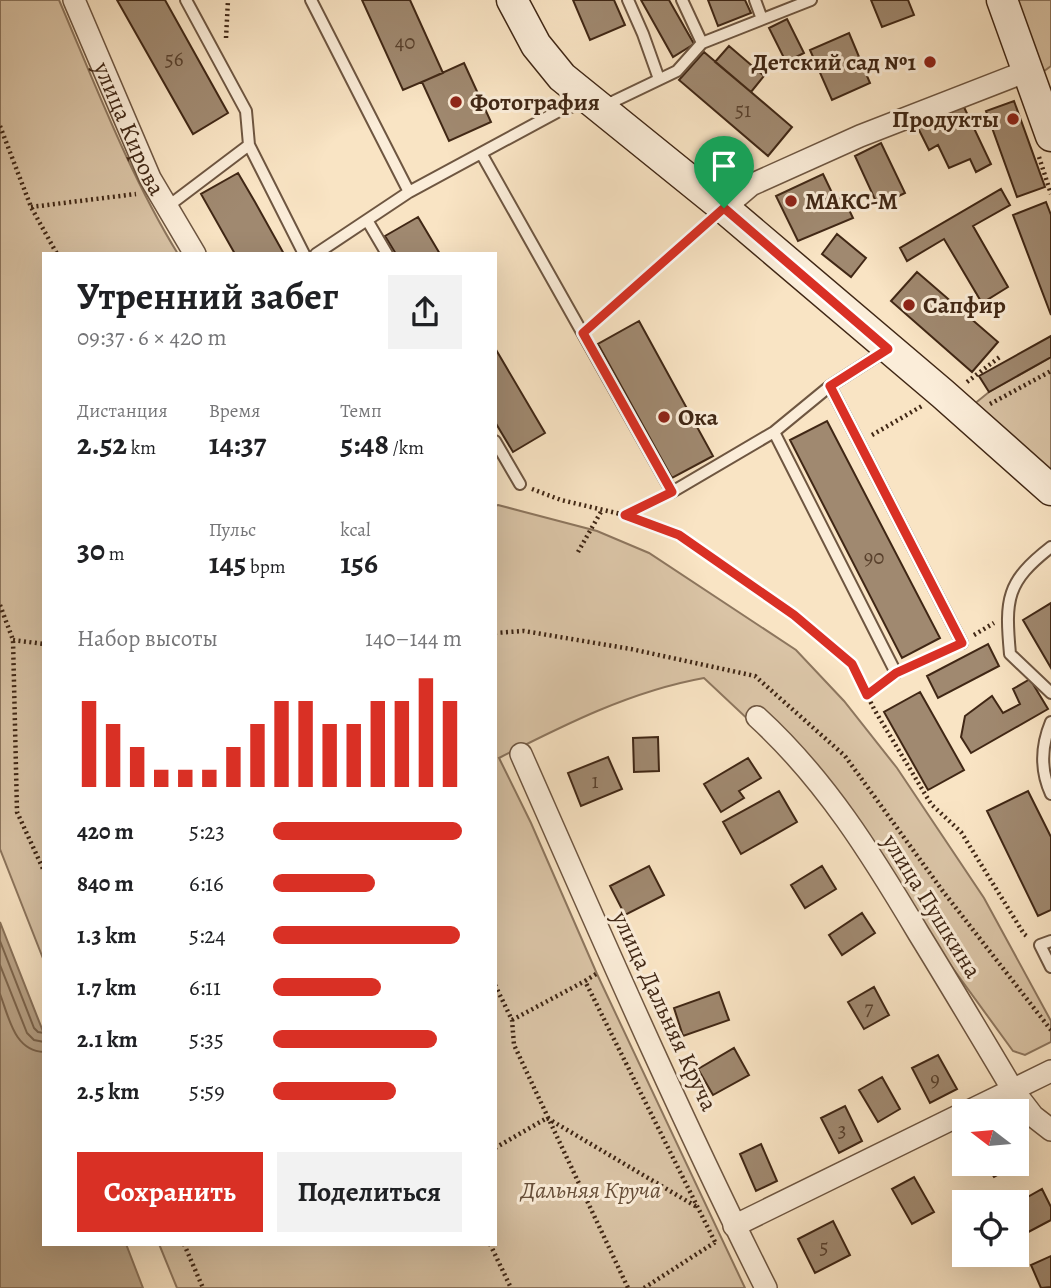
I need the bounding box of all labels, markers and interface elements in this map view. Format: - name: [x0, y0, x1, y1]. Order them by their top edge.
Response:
- house number: 40: [395, 28, 415, 56]
- house number: 56: [165, 45, 184, 73]
- place label: Детский сад №1: [751, 46, 916, 78]
- marker: Детский сад №1: [922, 54, 938, 70]
- street label: улица Кирова: [86, 56, 173, 201]
- place label: Фотография: [470, 86, 600, 118]
- marker: Фотография: [448, 94, 464, 110]
- house number: 51: [735, 96, 751, 124]
- place label: Продукты: [892, 103, 999, 135]
- marker: Продукты: [1005, 111, 1021, 127]
- pin: [694, 136, 754, 208]
- icon: arrive: [705, 147, 743, 185]
- place label: МАКС-М: [805, 185, 898, 217]
- marker: МАКС-М: [783, 193, 799, 209]
- text: Утренний забег: [77, 270, 338, 322]
- button: share: [388, 275, 462, 349]
- place label: Сапфир: [923, 289, 1006, 321]
- marker: Сапфир: [901, 297, 917, 313]
- text: 09:37 · 6 × 420 m: [77, 322, 227, 353]
- text: Дистанция: [77, 398, 168, 424]
- text: Время: [209, 398, 260, 424]
- text: Темп: [340, 398, 382, 424]
- place label: Ока: [678, 401, 719, 433]
- marker: Ока: [656, 409, 672, 425]
- text: 2.52: [77, 424, 127, 464]
- text: 14:37: [209, 424, 266, 464]
- text: 5:48: [340, 424, 389, 464]
- text: km: [127, 435, 156, 461]
- text: /km: [389, 435, 424, 461]
- text: Пульс: [209, 517, 256, 543]
- text: kcal: [340, 517, 371, 543]
- text: 30: [77, 530, 105, 570]
- text: m: [105, 541, 125, 567]
- text: 145: [209, 543, 246, 583]
- text: 156: [340, 543, 378, 583]
- house number: 90: [864, 543, 884, 571]
- text: bpm: [246, 554, 286, 580]
- text: Набор высоты: [77, 623, 218, 654]
- text: 140–144 m: [365, 623, 462, 654]
- house number: 1: [591, 767, 599, 795]
- text: 420 m: [77, 816, 134, 847]
- text: 5:23: [189, 816, 225, 847]
- street label: улица Пушкина: [874, 827, 989, 984]
- text: 840 m: [77, 868, 134, 899]
- text: 6:16: [189, 868, 224, 899]
- street label: улица Дальняя Круча: [604, 905, 725, 1116]
- text: 1.3 km: [77, 920, 137, 951]
- text: 5:24: [189, 920, 226, 951]
- text: 1.7 km: [77, 972, 137, 1003]
- text: 6:11: [189, 972, 221, 1003]
- house number: 7: [865, 994, 874, 1022]
- text: 2.1 km: [77, 1024, 138, 1055]
- text: 5:35: [189, 1024, 224, 1055]
- house number: 9: [930, 1065, 940, 1093]
- text: 2.5 km: [77, 1076, 139, 1107]
- text: 5:59: [189, 1076, 225, 1107]
- north arrow: [952, 1099, 1029, 1176]
- map controls: [952, 1099, 1029, 1267]
- house number: 3: [838, 1116, 846, 1144]
- button: Сохранить: [77, 1152, 263, 1232]
- button: Поделиться: [277, 1152, 462, 1232]
- park label: Дальняя Круча: [519, 1174, 661, 1206]
- button: locate: [952, 1190, 1029, 1267]
- house number: 5: [819, 1233, 829, 1261]

